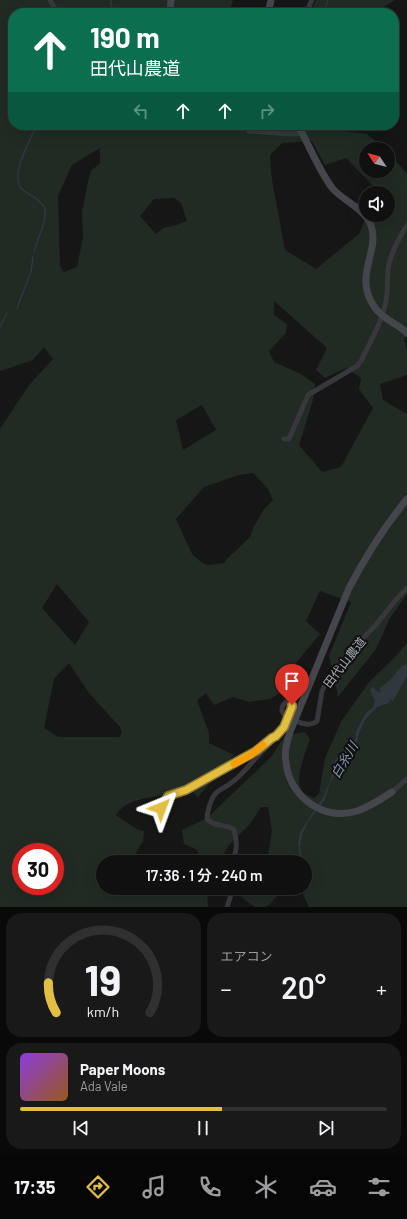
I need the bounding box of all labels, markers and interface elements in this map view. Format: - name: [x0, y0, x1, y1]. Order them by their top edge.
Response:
- text: 190 m: [90, 20, 160, 54]
- icon: ahead: [24, 24, 76, 76]
- text: 田代山農道: [90, 57, 180, 79]
- icon: left: [130, 100, 152, 122]
- icon: ahead: [172, 100, 194, 122]
- icon: ahead: [214, 100, 236, 122]
- icon: right: [256, 100, 278, 122]
- north arrow: [359, 142, 395, 178]
- map controls: [359, 142, 395, 222]
- button: sound: [359, 186, 395, 222]
- street label: 田代山農道: [320, 634, 368, 690]
- pin: [275, 664, 309, 705]
- icon: arrive: [281, 670, 303, 692]
- water label: 白糸川: [327, 737, 362, 781]
- position arrow: [140, 787, 182, 829]
- speed limit sign: 30: [12, 843, 64, 895]
- text: 17:36 · 1 分 · 240 m: [146, 866, 262, 884]
- text: エアコン: [221, 948, 273, 964]
- text: 19: [85, 954, 122, 1004]
- text: 20°: [281, 969, 326, 1005]
- text: −: [221, 975, 232, 1001]
- text: +: [376, 975, 387, 1001]
- text: km/h: [87, 1003, 119, 1020]
- text: Paper Moons: [80, 1060, 165, 1078]
- text: Ada Vale: [80, 1078, 128, 1094]
- icon: previous: [70, 1117, 92, 1139]
- icon: pause: [192, 1117, 214, 1139]
- icon: next: [315, 1117, 337, 1139]
- icon: directions: [84, 1173, 112, 1201]
- icon: music: [140, 1173, 168, 1201]
- icon: phone: [196, 1173, 224, 1201]
- icon: climate: [252, 1173, 280, 1201]
- icon: car: [309, 1173, 337, 1201]
- icon: filters: [365, 1173, 393, 1201]
- text: 17:35: [14, 1176, 55, 1198]

